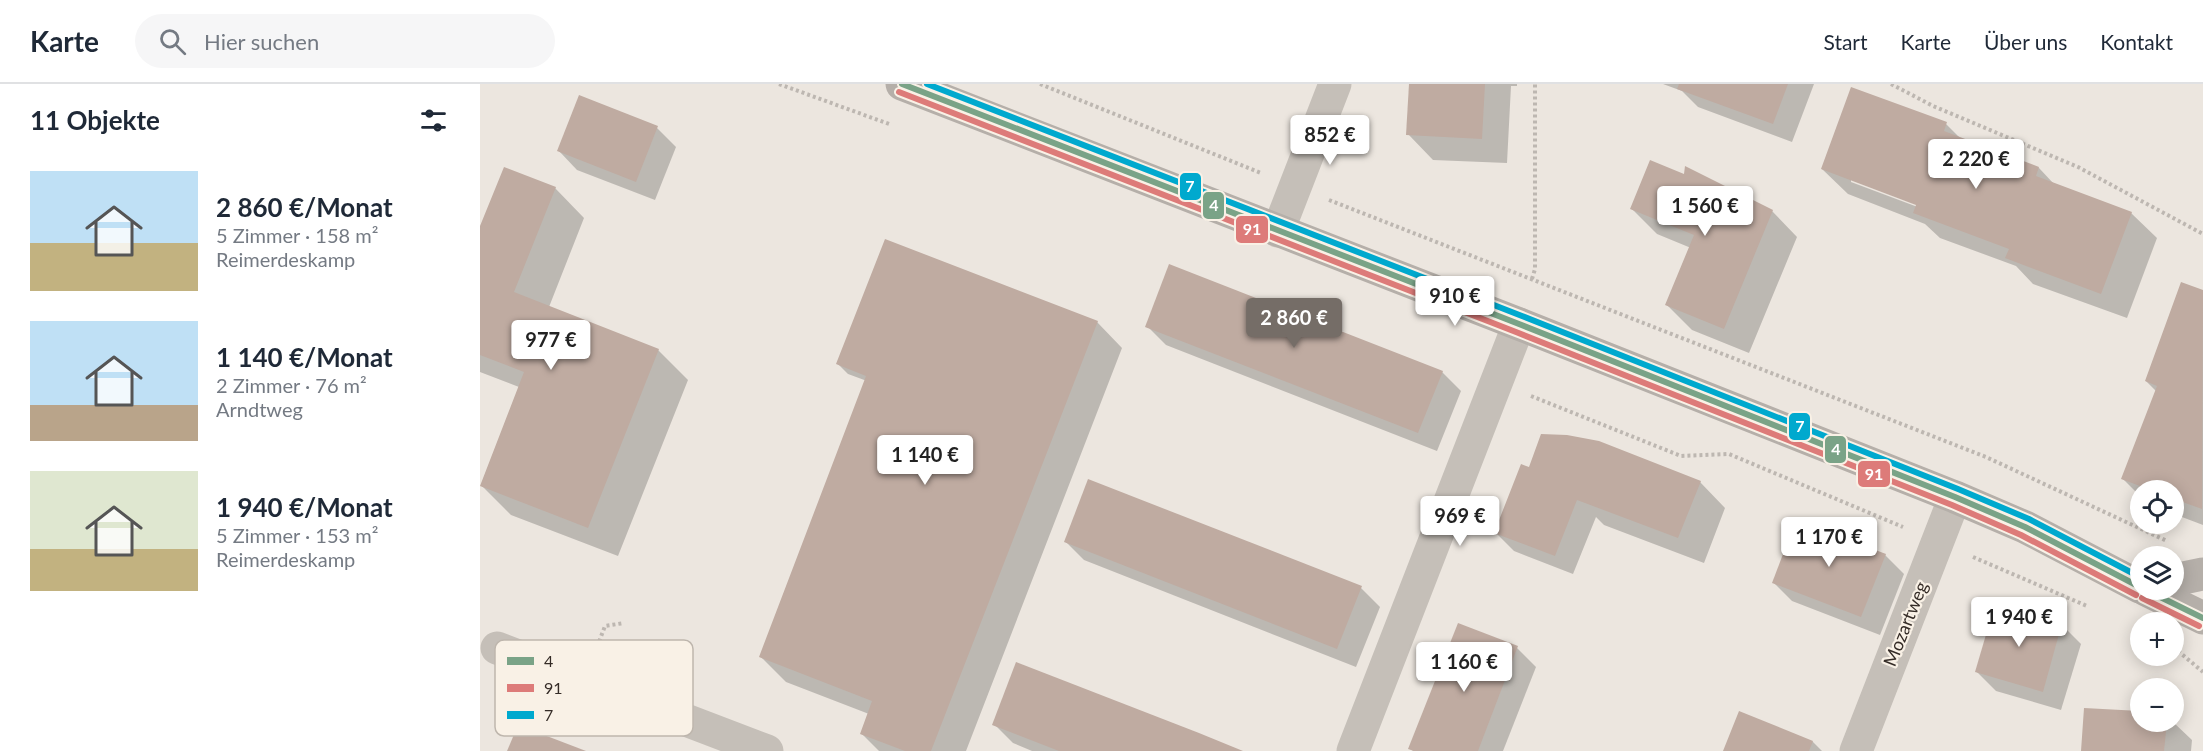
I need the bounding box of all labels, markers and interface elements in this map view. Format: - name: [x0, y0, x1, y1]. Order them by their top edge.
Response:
- search box: [135, 14, 555, 68]
- text: Karte: [30, 24, 99, 58]
- icon: search: [156, 25, 189, 58]
- text: Hier suchen: [204, 28, 319, 55]
- text: Start: [1823, 29, 1868, 54]
- text: Karte: [1901, 29, 1951, 54]
- text: Über uns: [1984, 29, 2067, 54]
- text: Kontakt: [2100, 29, 2173, 54]
- text: 11 Objekte: [30, 104, 160, 136]
- icon: filters: [417, 104, 450, 137]
- pin: 852 €: [1288, 115, 1372, 166]
- text: 852 €: [1304, 122, 1356, 146]
- pin: 2 220 €: [1921, 139, 2031, 190]
- text: 2 220 €: [1942, 146, 2010, 170]
- line badge: 7: [1179, 172, 1202, 201]
- text: 7: [1185, 176, 1195, 195]
- pin: 1 560 €: [1650, 186, 1760, 237]
- text: 2 860 €/Monat: [216, 191, 393, 223]
- line badge: 4: [1202, 191, 1225, 220]
- text: 1 560 €: [1671, 193, 1739, 217]
- icon: home: [78, 195, 150, 267]
- text: 4: [1209, 195, 1219, 214]
- line badge: 91: [1235, 215, 1269, 244]
- text: 91: [1243, 219, 1261, 238]
- text: 5 Zimmer · 158 m²: [216, 223, 378, 247]
- text: Reimerdeskamp: [216, 247, 355, 271]
- pin: 910 €: [1413, 276, 1497, 327]
- text: 910 €: [1429, 283, 1481, 307]
- pin: 2 860 €: [1239, 298, 1349, 349]
- text: 2 860 €: [1260, 305, 1328, 329]
- pin: 977 €: [509, 320, 593, 371]
- text: 977 €: [525, 327, 577, 351]
- text: 1 140 €/Monat: [216, 341, 393, 373]
- icon: home: [78, 345, 150, 417]
- text: 2 Zimmer · 76 m²: [216, 373, 367, 397]
- text: Arndtweg: [216, 397, 303, 421]
- line badge: 7: [1788, 412, 1811, 441]
- text: 7: [1795, 416, 1805, 435]
- pin: 1 140 €: [870, 435, 980, 486]
- line badge: 4: [1824, 435, 1847, 464]
- text: 4: [1831, 439, 1841, 458]
- text: 1 140 €: [891, 442, 959, 466]
- line badge: 91: [1857, 460, 1891, 488]
- text: 91: [1865, 464, 1883, 483]
- map controls: [2130, 480, 2184, 732]
- button: locate: [2130, 480, 2184, 534]
- text: 1 940 €/Monat: [216, 491, 393, 523]
- icon: home: [78, 495, 150, 567]
- pin: 969 €: [1418, 496, 1502, 547]
- text: 969 €: [1434, 503, 1486, 527]
- pin: 1 170 €: [1774, 517, 1884, 568]
- text: 5 Zimmer · 153 m²: [216, 523, 378, 547]
- text: 1 170 €: [1795, 524, 1863, 548]
- button: layers: [2130, 546, 2184, 600]
- text: Reimerdeskamp: [216, 547, 355, 571]
- street label: Mozartweg: [1878, 578, 1932, 669]
- pin: 1 940 €: [1964, 597, 2074, 648]
- text: 1 940 €: [1985, 604, 2053, 628]
- button: +: [2130, 612, 2184, 666]
- legend: [495, 640, 693, 736]
- pin: 1 160 €: [1409, 642, 1519, 693]
- text: 1 160 €: [1430, 649, 1498, 673]
- text: 4: [544, 651, 553, 670]
- text: 91: [544, 678, 563, 697]
- button: −: [2130, 678, 2184, 732]
- text: 7: [544, 705, 553, 724]

